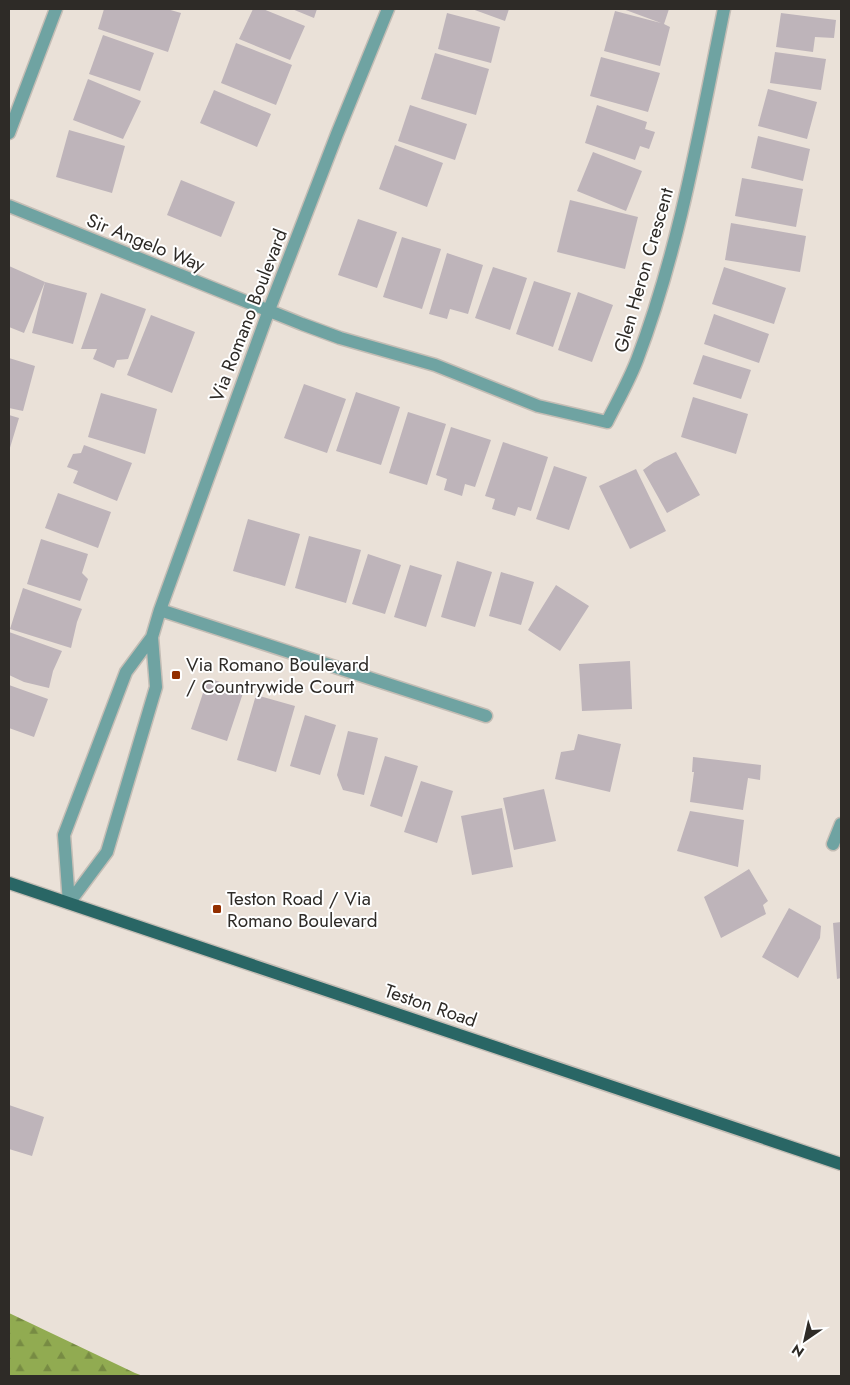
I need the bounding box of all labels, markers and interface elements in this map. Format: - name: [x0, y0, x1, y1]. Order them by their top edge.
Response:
- street label: Glen Heron Crescent: [607, 184, 680, 356]
- street label: Sir Angelo Way: [83, 206, 210, 279]
- street label: Via Romano Boulevard: [203, 225, 294, 405]
- place label: Via Romano Boulevard / Countrywide Court: [186, 651, 369, 700]
- marker: Via Romano Boulevard / Countrywide Court: [170, 669, 182, 681]
- place label: Teston Road / Via Romano Boulevard: [227, 885, 378, 934]
- marker: Teston Road / Via Romano Boulevard: [211, 903, 223, 915]
- street label: Teston Road: [381, 977, 481, 1034]
- north arrow: [780, 1315, 830, 1365]
- text: N: [788, 1339, 808, 1362]

